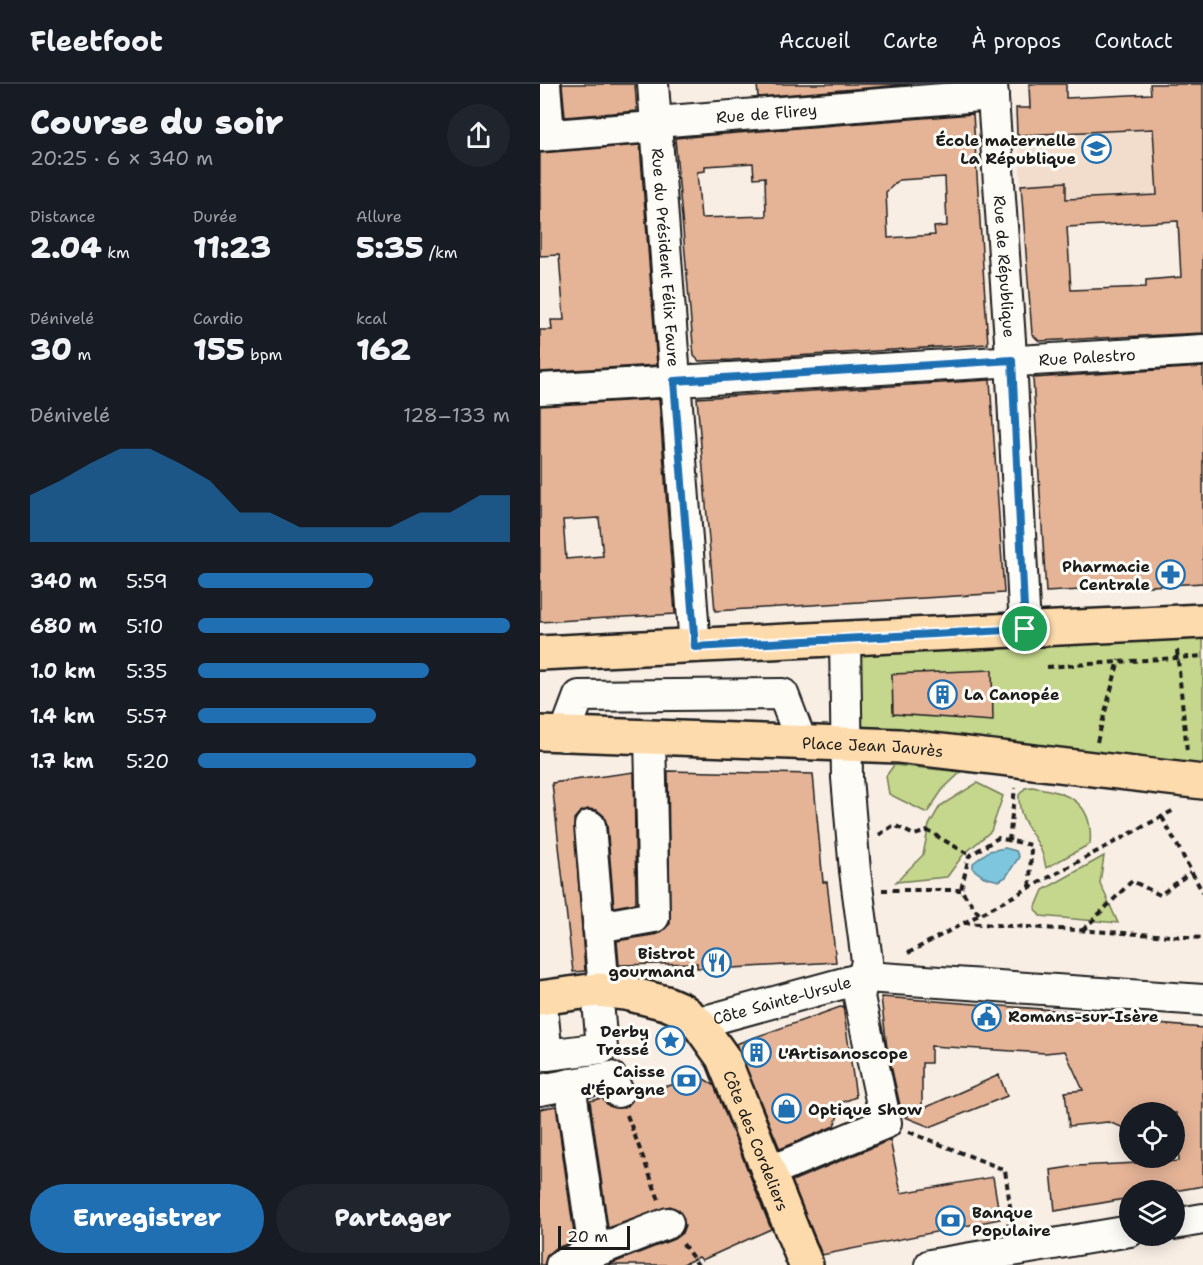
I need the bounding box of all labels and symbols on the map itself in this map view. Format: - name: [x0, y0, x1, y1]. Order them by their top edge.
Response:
- street label: Rue de Flirey: [715, 99, 818, 128]
- place label: École maternelle La République: [935, 130, 1076, 169]
- school or university icon: École maternelle La République: [1081, 133, 1113, 165]
- street label: Rue du Président Félix Faure: [647, 147, 684, 368]
- street label: Rue de République: [989, 195, 1020, 338]
- street label: Rue Palestro: [1038, 344, 1136, 371]
- place label: Pharmacie Centrale: [1062, 556, 1150, 595]
- pharmacy icon: Pharmacie Centrale: [1155, 559, 1187, 591]
- pin: [999, 603, 1050, 654]
- building icon: La Canopée: [927, 678, 959, 710]
- place label: La Canopée: [964, 684, 1060, 705]
- street label: Place Jean Jaurès: [802, 732, 945, 762]
- place label: Bistrot gourmand: [609, 943, 695, 982]
- restaurant icon: Bistrot gourmand: [700, 946, 732, 978]
- street label: Côte Sainte-Ursule: [710, 972, 854, 1029]
- public building icon: Romans-sur-Isère: [971, 1000, 1003, 1032]
- place label: Romans-sur-Isère: [1008, 1006, 1159, 1027]
- place label: Derby Tressé: [596, 1021, 649, 1060]
- place icon: Derby Tressé: [654, 1024, 686, 1056]
- building icon: L'Artisanoscope: [741, 1037, 773, 1069]
- place label: L'Artisanoscope: [778, 1043, 908, 1064]
- place label: Caisse d'Épargne: [581, 1061, 665, 1100]
- bank icon: Caisse d'Épargne: [670, 1064, 702, 1096]
- street label: Côte des Cordeliers: [718, 1067, 793, 1214]
- shop icon: Optique Show: [771, 1093, 803, 1125]
- place label: Optique Show: [808, 1099, 923, 1120]
- place label: Banque Populaire: [972, 1202, 1051, 1241]
- bank icon: Banque Populaire: [935, 1205, 967, 1237]
- scale bar: [558, 1223, 630, 1250]

